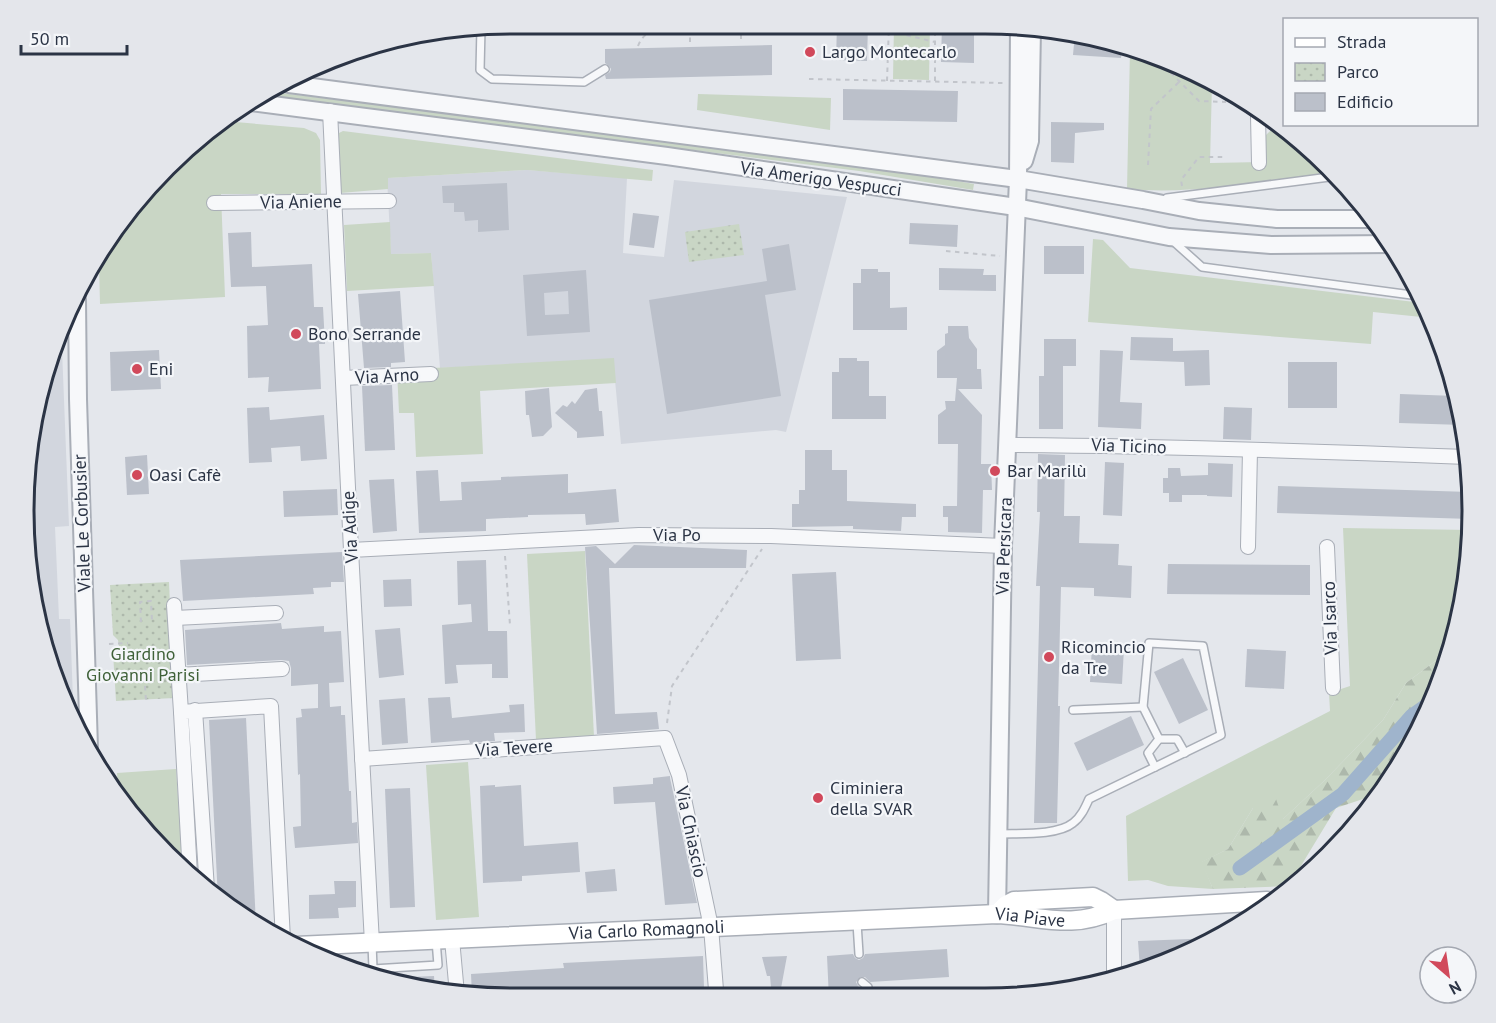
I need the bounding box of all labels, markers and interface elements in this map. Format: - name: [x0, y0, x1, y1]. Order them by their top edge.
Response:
- scale bar: [21, 18, 128, 56]
- legend: [1283, 18, 1478, 126]
- text: 50 m: [30, 27, 69, 50]
- text: Strada: [1337, 30, 1386, 53]
- place label: Largo Montecarlo: [822, 40, 957, 63]
- marker: Largo Montecarlo: [803, 45, 817, 59]
- text: Parco: [1337, 60, 1379, 83]
- text: Edificio: [1337, 90, 1393, 113]
- street label: Via Amerigo Vespucci: [738, 156, 903, 201]
- street label: Via Aniene: [259, 189, 342, 214]
- place label: Bono Serrande: [308, 322, 421, 345]
- marker: Bono Serrande: [289, 327, 303, 341]
- place label: Eni: [149, 357, 173, 380]
- marker: Eni: [130, 362, 144, 376]
- street label: Via Arno: [353, 362, 420, 389]
- street label: Via Ticino: [1090, 433, 1167, 458]
- street label: Viale Le Corbusier: [68, 454, 95, 593]
- place label: Bar Marilù: [1007, 459, 1086, 482]
- place label: Oasi Cafè: [149, 463, 221, 486]
- marker: Bar Marilù: [988, 464, 1002, 478]
- marker: Oasi Cafè: [130, 468, 144, 482]
- street label: Via Adige: [336, 490, 363, 565]
- street label: Via Persicara: [990, 497, 1017, 596]
- street label: Via Po: [652, 523, 701, 546]
- street label: Via Isarco: [1317, 581, 1342, 656]
- place label: Ricomincio da Tre: [1061, 635, 1146, 679]
- park label: Giardino Giovanni Parisi: [86, 642, 200, 686]
- marker: Ricomincio da Tre: [1042, 650, 1056, 664]
- street label: Via Tevere: [473, 733, 553, 762]
- place label: Ciminiera della SVAR: [830, 776, 914, 820]
- street label: Via Chiascio: [670, 783, 712, 880]
- marker: Ciminiera della SVAR: [811, 791, 825, 805]
- street label: Via Piave: [994, 902, 1066, 932]
- street label: Via Carlo Romagnoli: [567, 914, 725, 945]
- north arrow: [1418, 945, 1478, 1005]
- text: N: [1446, 977, 1465, 999]

